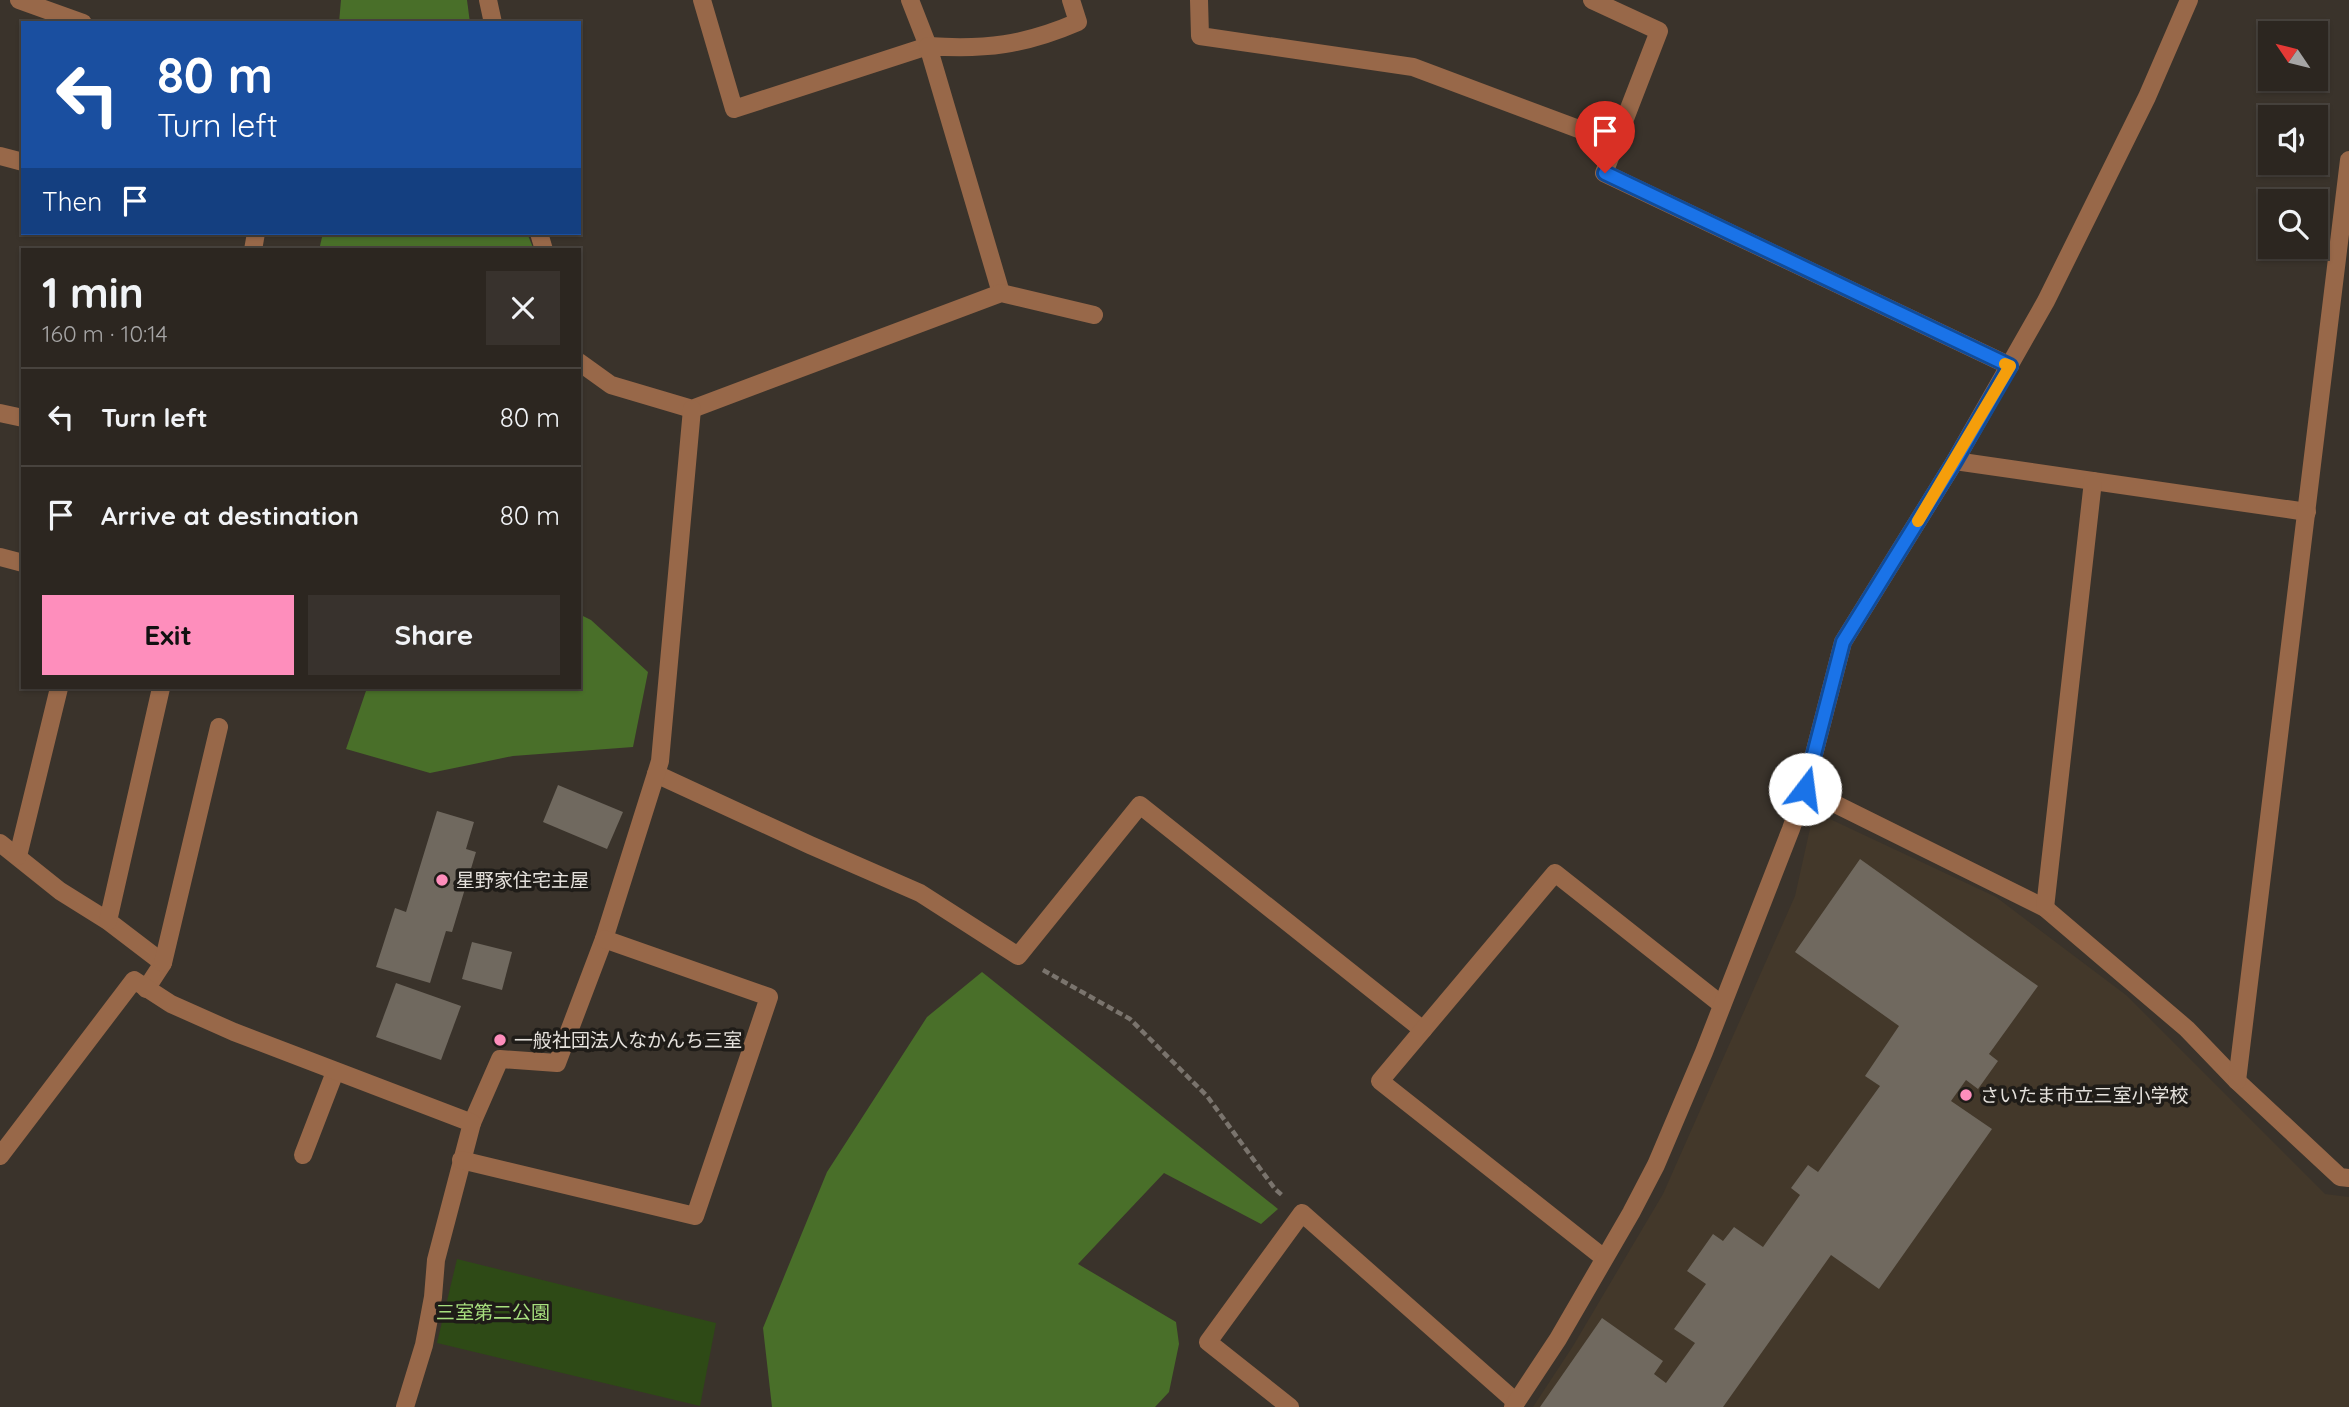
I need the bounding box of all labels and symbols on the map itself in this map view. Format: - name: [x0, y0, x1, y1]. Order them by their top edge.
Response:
- north arrow: [2258, 21, 2328, 91]
- pin: [1575, 101, 1635, 173]
- position arrow: [1768, 752, 1842, 826]
- place label: 星野家住宅主屋: [456, 868, 589, 892]
- marker: 星野家住宅主屋: [434, 872, 450, 888]
- place label: 一般社団法人なかんち三室: [514, 1028, 742, 1052]
- marker: 一般社団法人なかんち三室: [492, 1032, 508, 1048]
- place label: さいたま市立三室小学校: [1980, 1083, 2188, 1107]
- marker: さいたま市立三室小学校: [1958, 1087, 1974, 1103]
- park label: 三室第二公園: [436, 1300, 550, 1324]

